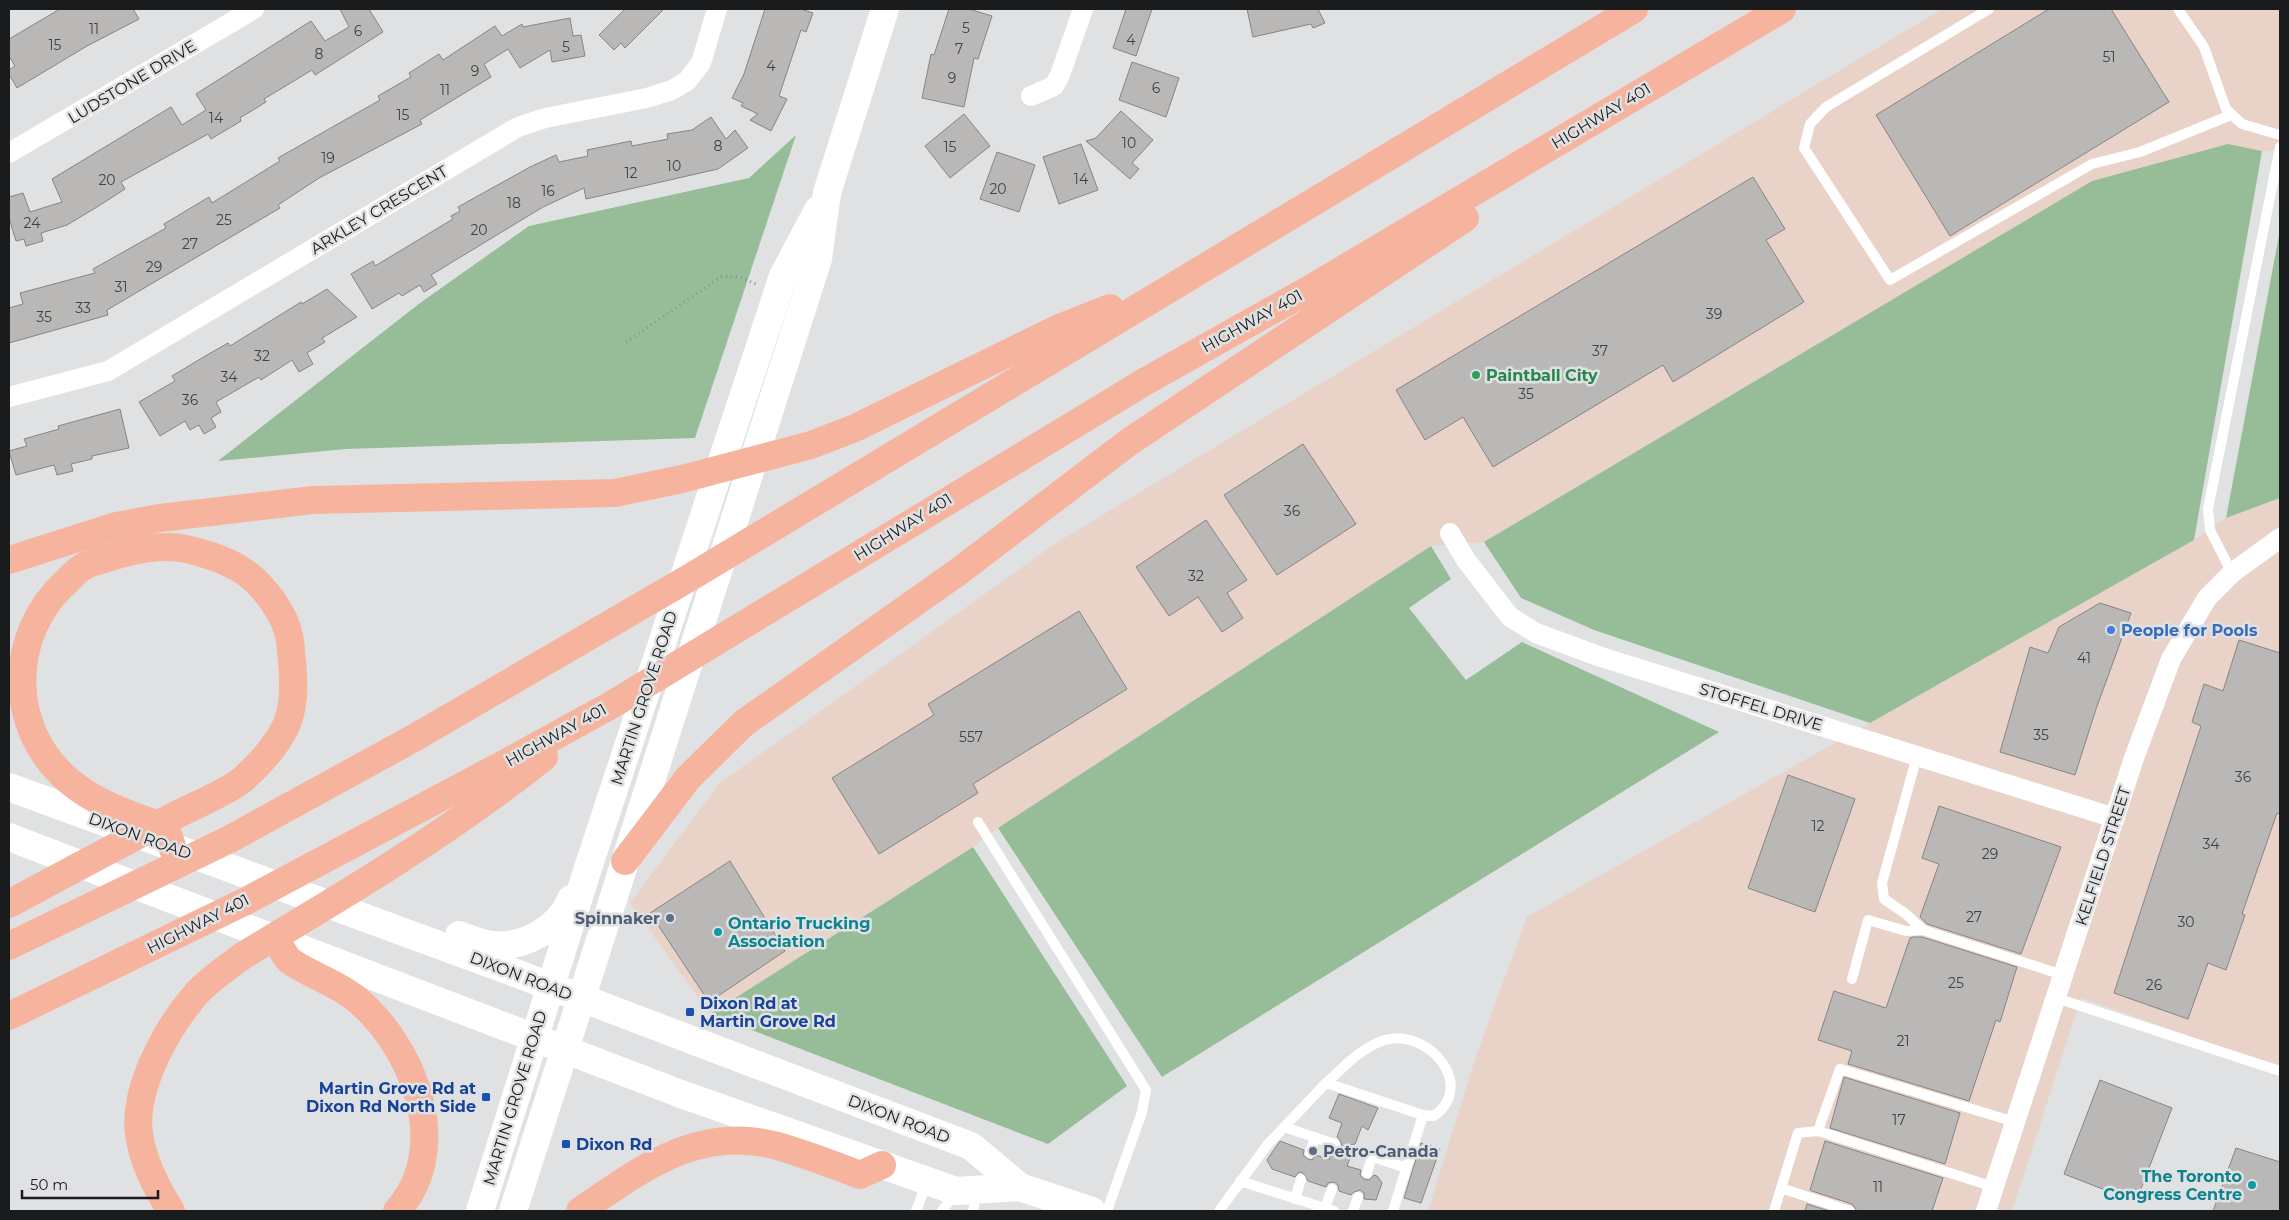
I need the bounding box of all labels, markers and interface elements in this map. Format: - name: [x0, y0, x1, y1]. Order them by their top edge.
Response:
- house number: 5: [962, 19, 970, 37]
- house number: 11: [89, 20, 99, 38]
- house number: 6: [354, 22, 363, 40]
- house number: 4: [1126, 31, 1136, 49]
- house number: 15: [49, 36, 62, 54]
- street label: LUDSTONE DRIVE: [64, 36, 200, 128]
- house number: 5: [562, 38, 570, 56]
- house number: 7: [955, 40, 963, 58]
- house number: 8: [315, 45, 324, 63]
- house number: 51: [2103, 48, 2115, 66]
- house number: 4: [766, 57, 776, 75]
- house number: 9: [471, 62, 479, 80]
- house number: 9: [948, 69, 956, 87]
- house number: 6: [1152, 79, 1161, 97]
- street label: HIGHWAY 401: [1548, 79, 1654, 153]
- house number: 11: [440, 81, 450, 99]
- house number: 15: [397, 106, 410, 124]
- house number: 14: [209, 109, 224, 127]
- house number: 10: [1122, 134, 1136, 152]
- house number: 8: [714, 137, 723, 155]
- house number: 15: [944, 138, 957, 156]
- house number: 19: [321, 149, 335, 167]
- house number: 10: [667, 157, 681, 175]
- street label: ARKLEY CRESCENT: [307, 161, 452, 258]
- house number: 12: [624, 164, 638, 182]
- house number: 14: [1074, 170, 1089, 188]
- house number: 20: [98, 171, 116, 189]
- house number: 20: [989, 180, 1007, 198]
- house number: 16: [541, 182, 555, 200]
- house number: 18: [507, 194, 521, 212]
- house number: 25: [216, 211, 232, 229]
- house number: 24: [24, 214, 41, 232]
- house number: 20: [470, 221, 488, 239]
- house number: 27: [182, 235, 198, 253]
- house number: 29: [146, 258, 162, 276]
- house number: 31: [115, 278, 127, 296]
- street label: HIGHWAY 401: [1198, 285, 1306, 357]
- house number: 33: [75, 299, 91, 317]
- house number: 39: [1706, 305, 1722, 323]
- house number: 35: [36, 308, 52, 326]
- house number: 37: [1592, 342, 1608, 360]
- house number: 32: [254, 347, 270, 365]
- place label: Paintball City: [1486, 366, 1598, 385]
- house number: 34: [220, 368, 238, 386]
- marker: Paintball City: [1470, 369, 1482, 381]
- house number: 35: [1518, 385, 1534, 403]
- house number: 36: [182, 391, 199, 409]
- street label: HIGHWAY 401: [850, 489, 956, 565]
- house number: 36: [1284, 502, 1301, 520]
- house number: 32: [1188, 567, 1204, 585]
- street label: MARTIN GROVE ROAD: [607, 609, 681, 787]
- place label: People for Pools: [2121, 621, 2258, 640]
- marker: People for Pools: [2105, 624, 2117, 636]
- house number: 41: [2077, 649, 2091, 667]
- street label: STOFFEL DRIVE: [1697, 679, 1825, 735]
- street label: HIGHWAY 401: [502, 699, 610, 771]
- house number: 35: [2033, 726, 2049, 744]
- house number: 557: [959, 728, 983, 746]
- house number: 36: [2235, 768, 2252, 786]
- street label: KELFIELD STREET: [2072, 783, 2135, 928]
- street label: DIXON ROAD: [86, 809, 194, 863]
- house number: 12: [1811, 817, 1825, 835]
- house number: 34: [2202, 835, 2220, 853]
- house number: 29: [1982, 845, 1998, 863]
- street label: HIGHWAY 401: [144, 890, 252, 958]
- house number: 27: [1966, 908, 1982, 926]
- place label: Spinnaker: [575, 909, 660, 928]
- marker: Spinnaker: [664, 912, 676, 924]
- house number: 30: [2177, 913, 2195, 931]
- place label: Ontario Trucking Association: [727, 914, 870, 951]
- marker: Ontario Trucking Association: [712, 926, 724, 938]
- street label: DIXON ROAD: [467, 948, 575, 1004]
- house number: 25: [1948, 974, 1964, 992]
- house number: 26: [2146, 976, 2163, 994]
- place label: Dixon Rd at Martin Grove Rd: [700, 994, 836, 1031]
- marker: Dixon Rd at Martin Grove Rd: [684, 1006, 696, 1018]
- street label: MARTIN GROVE ROAD: [479, 1008, 551, 1188]
- house number: 21: [1896, 1032, 1910, 1050]
- place label: Martin Grove Rd at Dixon Rd North Side: [306, 1079, 476, 1116]
- marker: Martin Grove Rd at Dixon Rd North Side: [480, 1091, 492, 1103]
- street label: DIXON ROAD: [845, 1091, 953, 1147]
- house number: 17: [1892, 1111, 1906, 1129]
- place label: Dixon Rd: [576, 1135, 652, 1154]
- marker: Dixon Rd: [560, 1138, 572, 1150]
- place label: Petro-Canada: [1323, 1142, 1439, 1161]
- marker: Petro-Canada: [1307, 1145, 1319, 1157]
- place label: The Toronto Congress Centre: [2103, 1167, 2242, 1204]
- scale bar: [22, 1168, 159, 1200]
- text: 50 m: [30, 1175, 68, 1194]
- house number: 11: [1873, 1178, 1883, 1196]
- marker: The Toronto Congress Centre: [2246, 1179, 2258, 1191]

